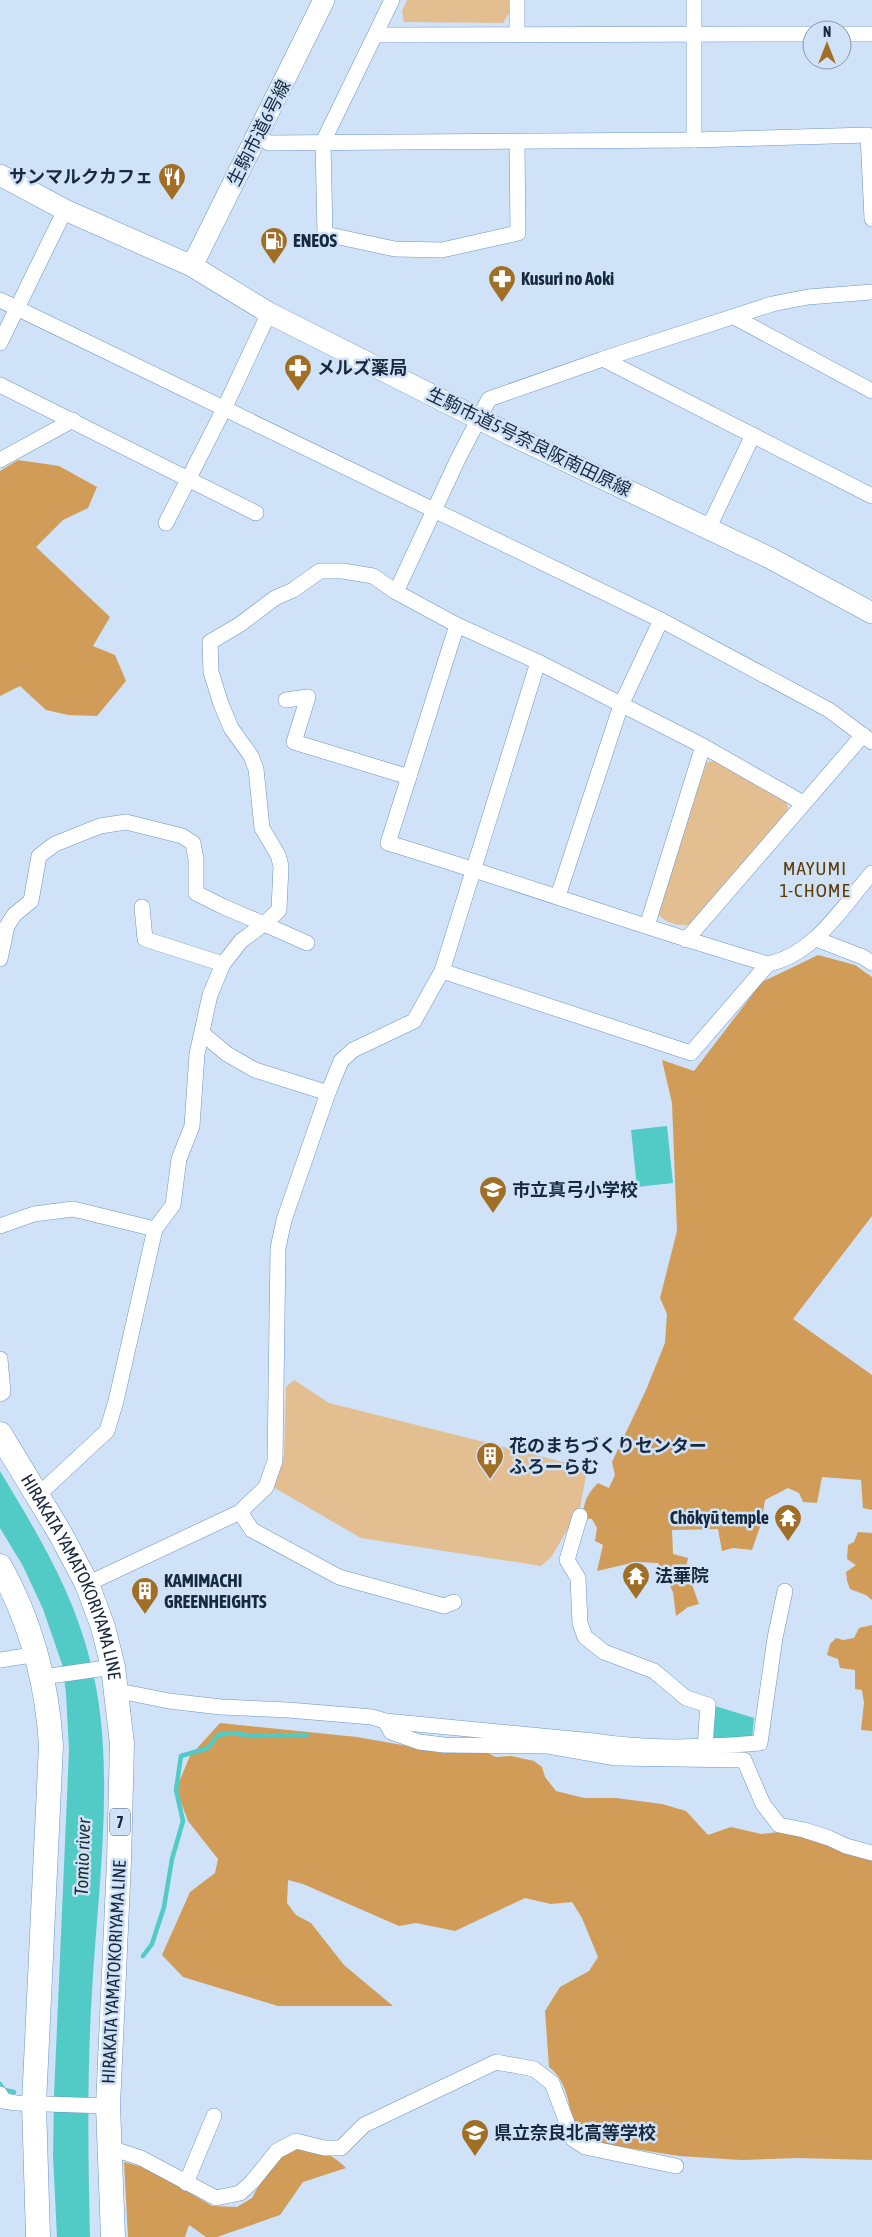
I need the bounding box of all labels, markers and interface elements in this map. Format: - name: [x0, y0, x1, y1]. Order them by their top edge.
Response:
- north arrow: [802, 20, 852, 70]
- text: N: [823, 24, 831, 40]
- street label: 生駒市道6号線: [223, 76, 294, 189]
- restaurant icon: サンマルクカフェ: [157, 162, 187, 201]
- place label: サンマルクカフェ: [9, 166, 153, 187]
- fuel station icon: ENEOS: [259, 226, 289, 265]
- place label: ENEOS: [293, 230, 337, 251]
- pharmacy icon: Kusuri no Aoki: [487, 264, 517, 303]
- place label: Kusuri no Aoki: [521, 268, 614, 289]
- pharmacy icon: メルズ薬局: [283, 353, 313, 392]
- place label: メルズ薬局: [317, 357, 407, 378]
- street label: 生駒市道5号奈良阪南田原線: [424, 383, 635, 500]
- district label: MAYUMI 1-CHOME: [779, 857, 851, 901]
- school or university icon: 市立真弓小学校: [478, 1175, 508, 1214]
- place label: 市立真弓小学校: [512, 1179, 638, 1200]
- place label: 花のまちづくりセンター ふろーらむ: [509, 1435, 707, 1477]
- building icon: 花のまちづくりセンター ふろーらむ: [475, 1441, 505, 1480]
- street label: HIRAKATA YAMATOKORIYAMA LINE: [17, 1470, 125, 1681]
- temple icon: Chōkyū temple: [773, 1503, 803, 1542]
- place label: Chōkyū temple: [670, 1507, 769, 1528]
- temple icon: 法華院: [621, 1561, 651, 1600]
- place label: 法華院: [655, 1565, 709, 1586]
- place label: KAMIMACHI GREENHEIGHTS: [164, 1570, 267, 1612]
- building icon: KAMIMACHI GREENHEIGHTS: [130, 1576, 160, 1615]
- road number: 7: [110, 1808, 130, 1835]
- water label: Tomio river: [70, 1816, 94, 1896]
- street label: HIRAKATA YAMATOKORIYAMA LINE: [97, 1859, 130, 2084]
- school or university icon: 県立奈良北高等学校: [460, 2118, 490, 2157]
- place label: 県立奈良北高等学校: [494, 2122, 656, 2143]

